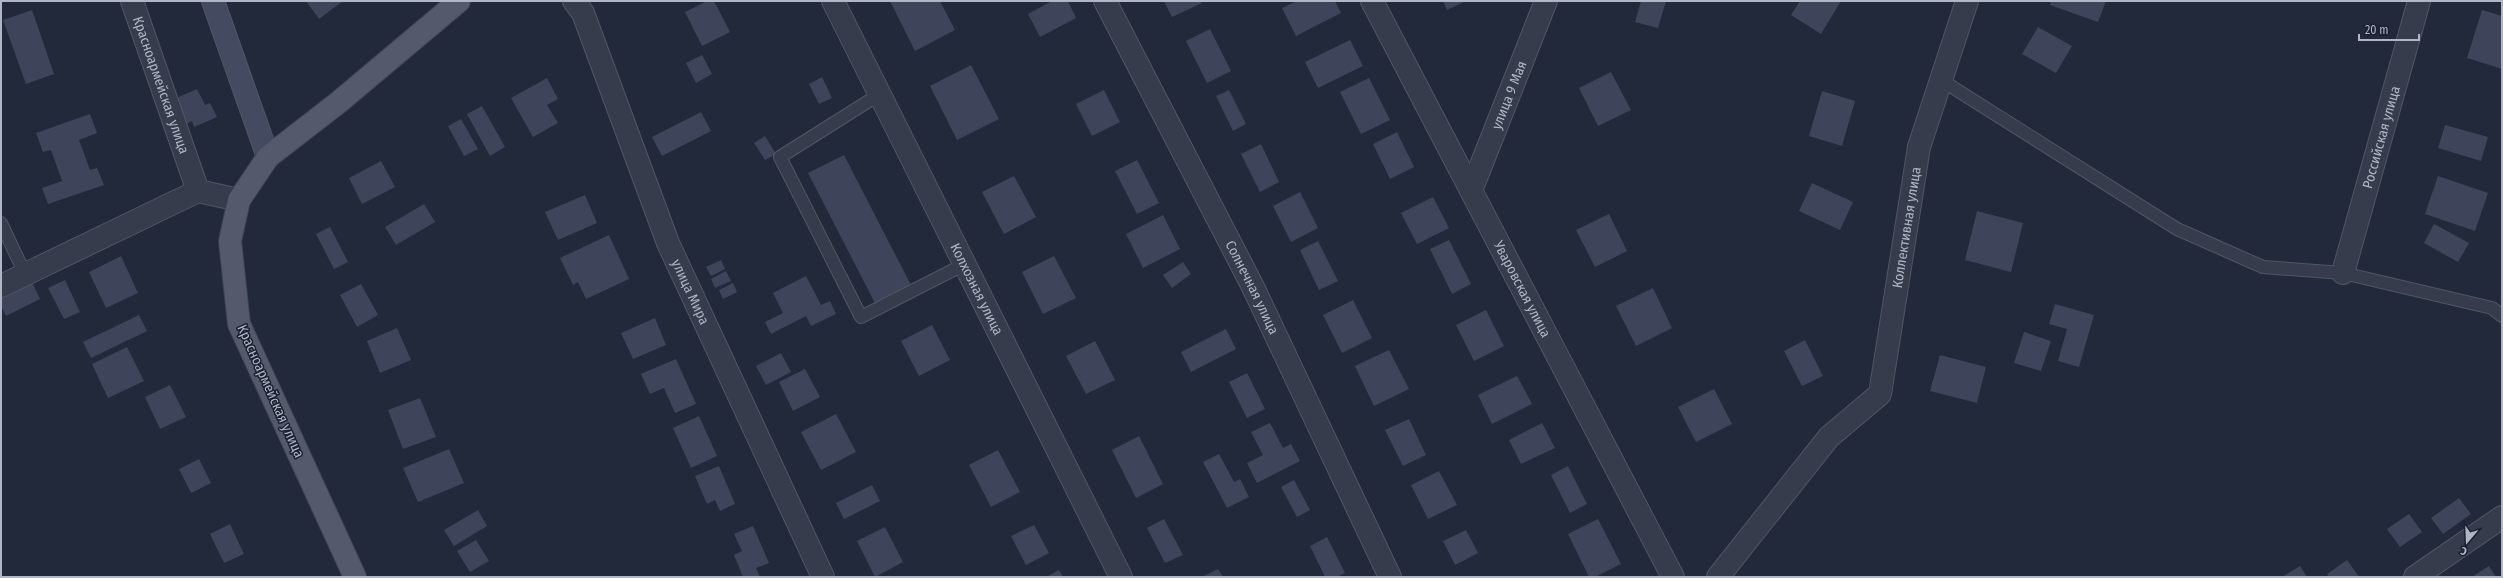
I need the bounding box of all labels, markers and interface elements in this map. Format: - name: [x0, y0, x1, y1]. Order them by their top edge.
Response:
- street label: Красноармейская улица: [129, 14, 192, 156]
- scale bar: [2359, 16, 2419, 42]
- text: 20 m: [2365, 23, 2389, 37]
- street label: улица 9 Мая: [1488, 58, 1530, 132]
- street label: Российская улица: [2359, 84, 2404, 191]
- street label: Коллективная улица: [1889, 166, 1925, 289]
- street label: Уваровская улица: [1489, 237, 1554, 341]
- street label: Солнечная улица: [1221, 238, 1282, 337]
- street label: Колхозная улица: [946, 240, 1007, 338]
- street label: улица Мира: [668, 257, 713, 327]
- street label: Красноармейская улица: [233, 322, 308, 461]
- north arrow: [2447, 522, 2487, 562]
- text: С: [2459, 544, 2469, 558]

